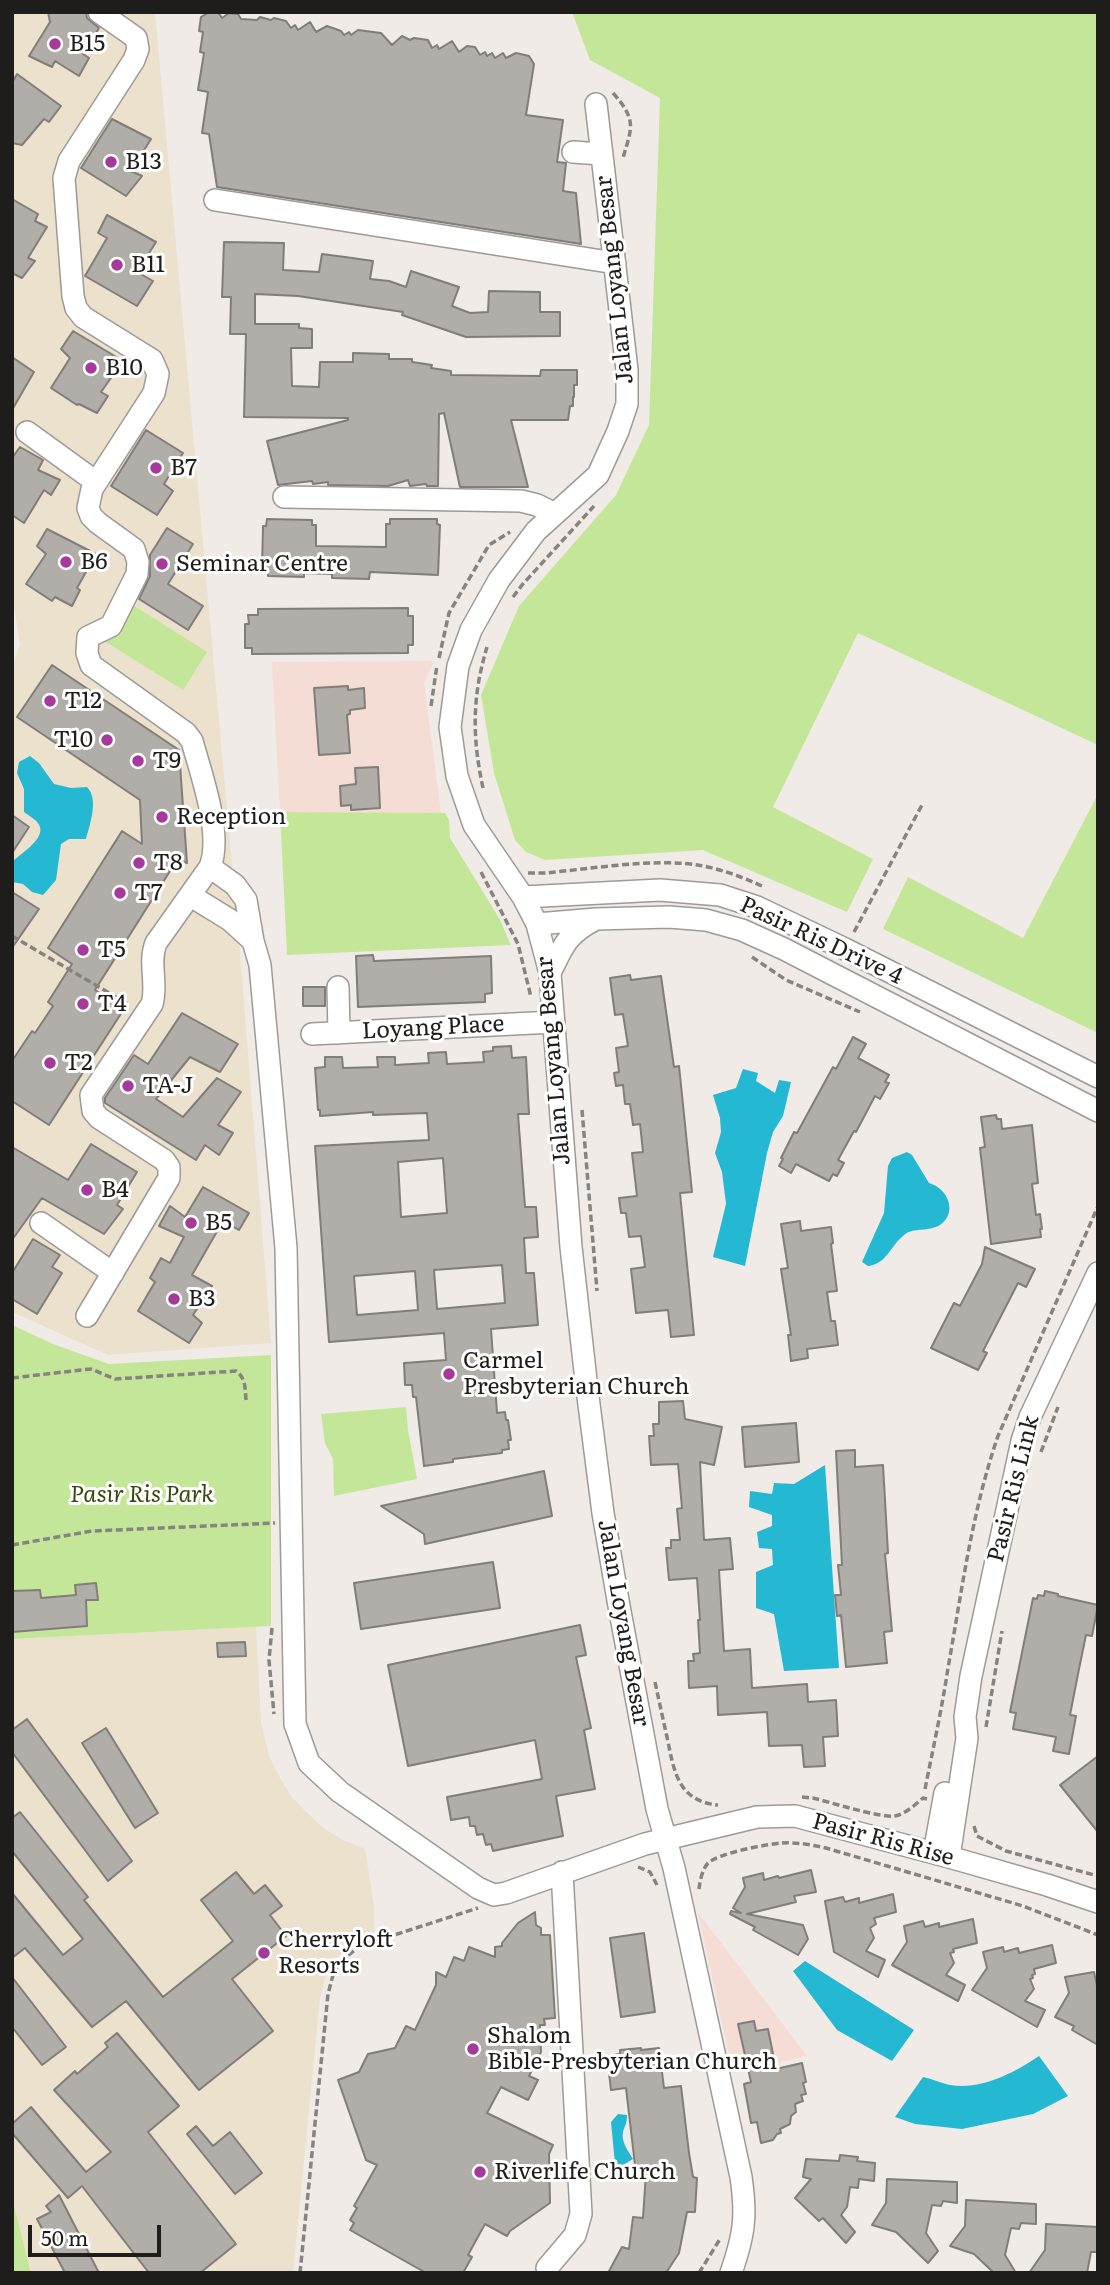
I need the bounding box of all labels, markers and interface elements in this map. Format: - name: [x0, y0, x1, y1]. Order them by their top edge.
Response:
- place label: B15: [69, 30, 105, 58]
- marker: B15: [47, 36, 63, 52]
- place label: B13: [125, 148, 162, 176]
- marker: B13: [103, 154, 119, 170]
- street label: Jalan Loyang Besar: [590, 174, 640, 386]
- place label: B11: [131, 251, 165, 279]
- marker: B11: [109, 257, 125, 273]
- place label: B10: [105, 354, 143, 382]
- marker: B10: [83, 360, 99, 376]
- place label: B7: [170, 454, 197, 482]
- marker: B7: [148, 460, 164, 476]
- place label: B6: [80, 548, 108, 576]
- place label: Seminar Centre: [176, 550, 348, 578]
- marker: B6: [58, 554, 74, 570]
- marker: Seminar Centre: [154, 556, 170, 572]
- place label: T12: [64, 687, 102, 715]
- marker: T12: [42, 693, 58, 709]
- place label: T10: [53, 726, 93, 754]
- marker: T10: [99, 732, 115, 748]
- place label: T9: [152, 747, 181, 775]
- marker: T9: [130, 753, 146, 769]
- place label: Reception: [176, 803, 286, 831]
- marker: Reception: [154, 809, 170, 825]
- place label: T8: [153, 849, 183, 877]
- marker: T8: [131, 855, 147, 871]
- place label: T7: [134, 879, 163, 907]
- marker: T7: [112, 885, 128, 901]
- street label: Pasir Ris Drive 4: [735, 891, 907, 991]
- place label: T5: [97, 936, 126, 964]
- marker: T5: [75, 942, 91, 958]
- street label: Jalan Loyang Besar: [531, 955, 577, 1167]
- place label: T4: [97, 990, 127, 1018]
- marker: T4: [75, 996, 91, 1012]
- street label: Loyang Place: [361, 1010, 505, 1046]
- place label: T2: [64, 1049, 93, 1077]
- marker: T2: [42, 1055, 58, 1071]
- place label: TA-J: [142, 1072, 193, 1100]
- marker: TA-J: [120, 1078, 136, 1094]
- place label: B4: [101, 1176, 129, 1204]
- marker: B4: [79, 1182, 95, 1198]
- place label: B5: [205, 1209, 232, 1237]
- marker: B5: [183, 1215, 199, 1231]
- place label: B3: [188, 1285, 216, 1313]
- marker: B3: [166, 1291, 182, 1307]
- place label: Carmel Presbyterian Church: [463, 1347, 690, 1401]
- marker: Carmel Presbyterian Church: [441, 1366, 457, 1382]
- street label: Pasir Ris Link: [982, 1413, 1046, 1565]
- park label: Pasir Ris Park: [70, 1481, 214, 1509]
- street label: Jalan Loyang Besar: [591, 1517, 655, 1729]
- street label: Pasir Ris Rise: [809, 1808, 957, 1872]
- place label: Cherryloft Resorts: [278, 1926, 393, 1980]
- marker: Cherryloft Resorts: [256, 1945, 272, 1961]
- place label: Shalom Bible-Presbyterian Church: [487, 2022, 777, 2076]
- marker: Shalom Bible-Presbyterian Church: [465, 2041, 481, 2057]
- place label: Riverlife Church: [494, 2158, 676, 2186]
- marker: Riverlife Church: [472, 2164, 488, 2180]
- scale bar: [32, 2212, 164, 2256]
- text: 50 m: [41, 2221, 88, 2252]

